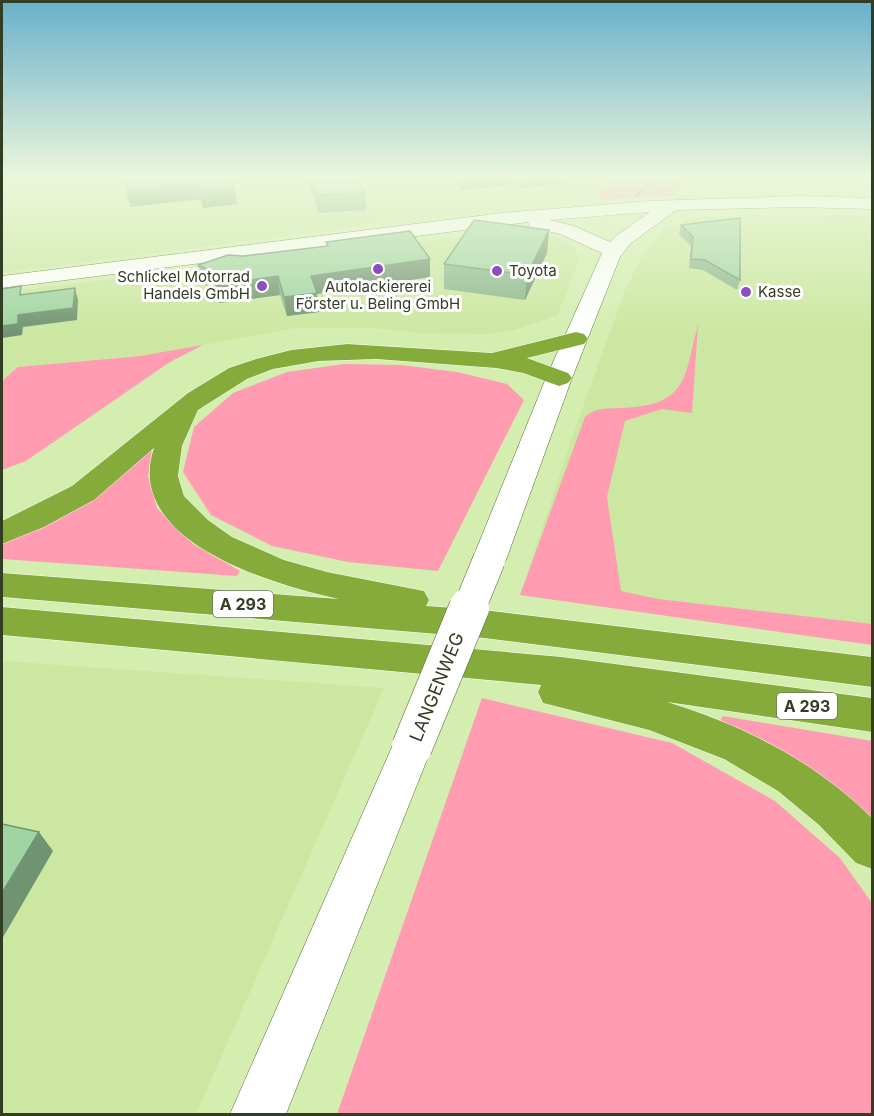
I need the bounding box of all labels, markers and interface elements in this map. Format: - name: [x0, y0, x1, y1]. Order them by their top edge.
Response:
- place label: Toyota: [509, 261, 557, 280]
- marker: Autolackiererei Förster u. Beling GmbH: [371, 262, 385, 276]
- marker: Toyota: [490, 264, 504, 278]
- place label: Schlickel Motorrad Handels GmbH: [117, 267, 250, 303]
- place label: Autolackiererei Förster u. Beling GmbH: [296, 277, 460, 313]
- marker: Schlickel Motorrad Handels GmbH: [255, 279, 269, 293]
- place label: Kasse: [758, 282, 801, 301]
- marker: Kasse: [739, 285, 753, 299]
- road number: A 293: [213, 591, 273, 617]
- street label: LANGENWEG: [405, 629, 468, 745]
- road number: A 293: [777, 693, 837, 719]

